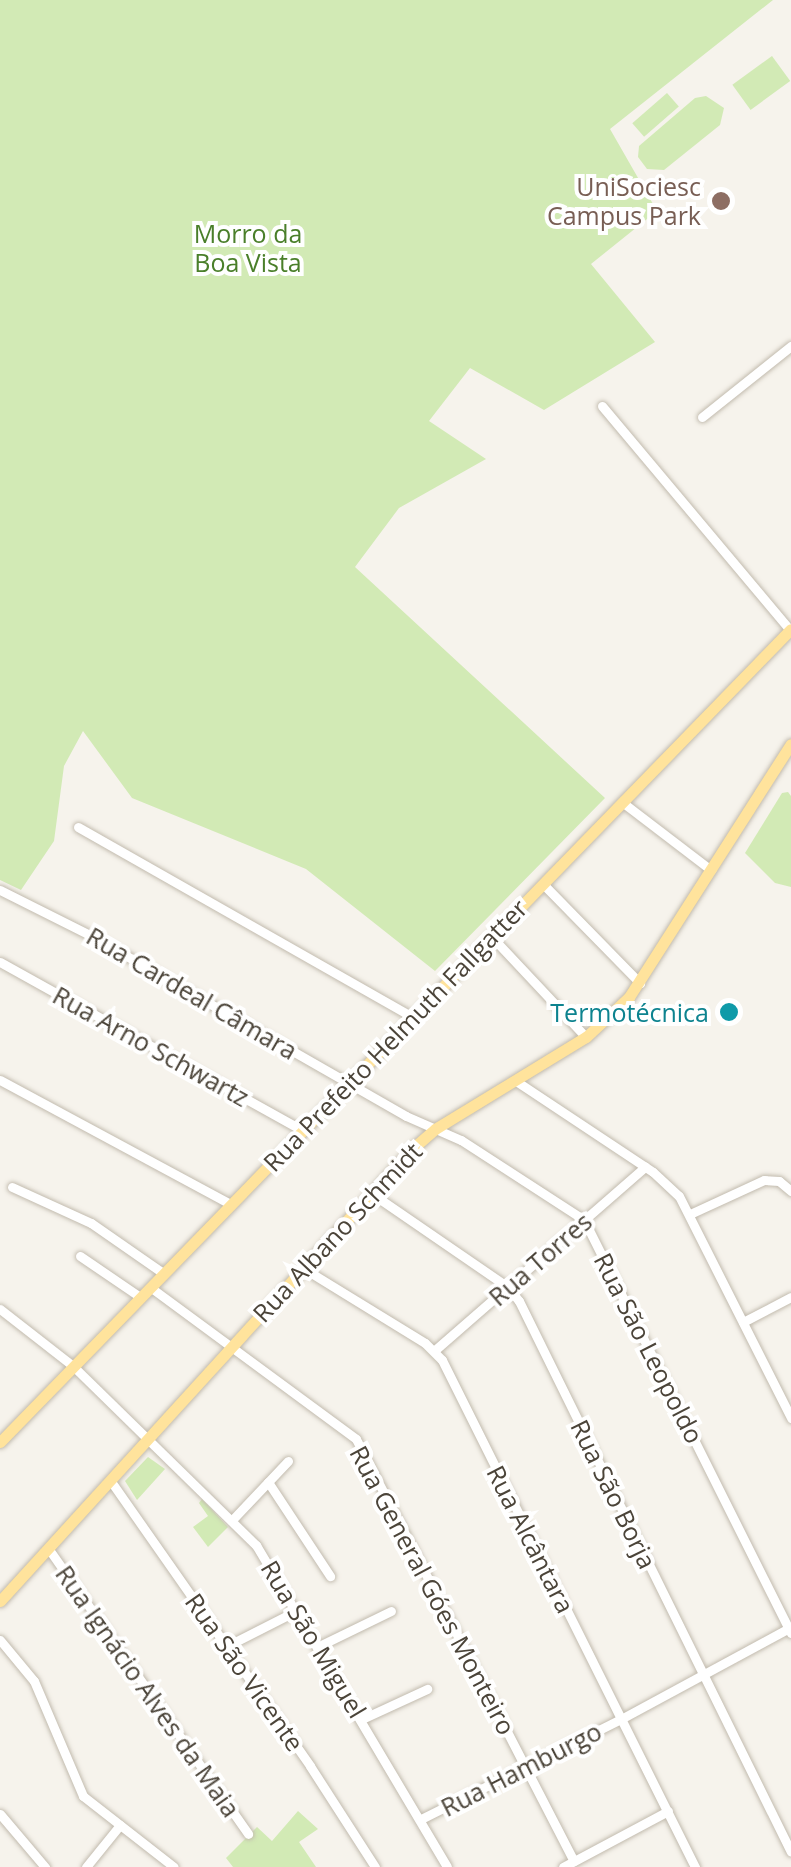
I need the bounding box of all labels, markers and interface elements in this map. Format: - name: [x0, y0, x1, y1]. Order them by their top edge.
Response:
- place label: UniSociesc Campus Park: [547, 172, 701, 231]
- marker: UniSociesc Campus Park: [710, 190, 732, 212]
- park label: Morro da Boa Vista: [194, 219, 302, 278]
- street label: Rua Prefeito Helmuth Fallgatter: [257, 893, 533, 1177]
- street label: Rua Cardeal Câmara: [82, 921, 302, 1065]
- street label: Rua Arno Schwartz: [48, 980, 254, 1112]
- place label: Termotécnica: [550, 997, 709, 1027]
- marker: Termotécnica: [718, 1001, 740, 1023]
- street label: Rua Albano Schmidt: [246, 1136, 428, 1328]
- street label: Rua Torres: [482, 1206, 598, 1312]
- street label: Rua São Leopoldo: [588, 1248, 710, 1448]
- street label: Rua São Borja: [565, 1415, 663, 1573]
- street label: Rua General Góes Monteiro: [344, 1441, 522, 1739]
- street label: Rua Alcântara: [481, 1460, 581, 1618]
- street label: Rua São Miguel: [255, 1555, 373, 1723]
- street label: Rua Ignácio Alves da Maia: [50, 1559, 246, 1823]
- street label: Rua São Vicente: [179, 1587, 311, 1757]
- street label: Rua Hamburgo: [436, 1716, 606, 1822]

